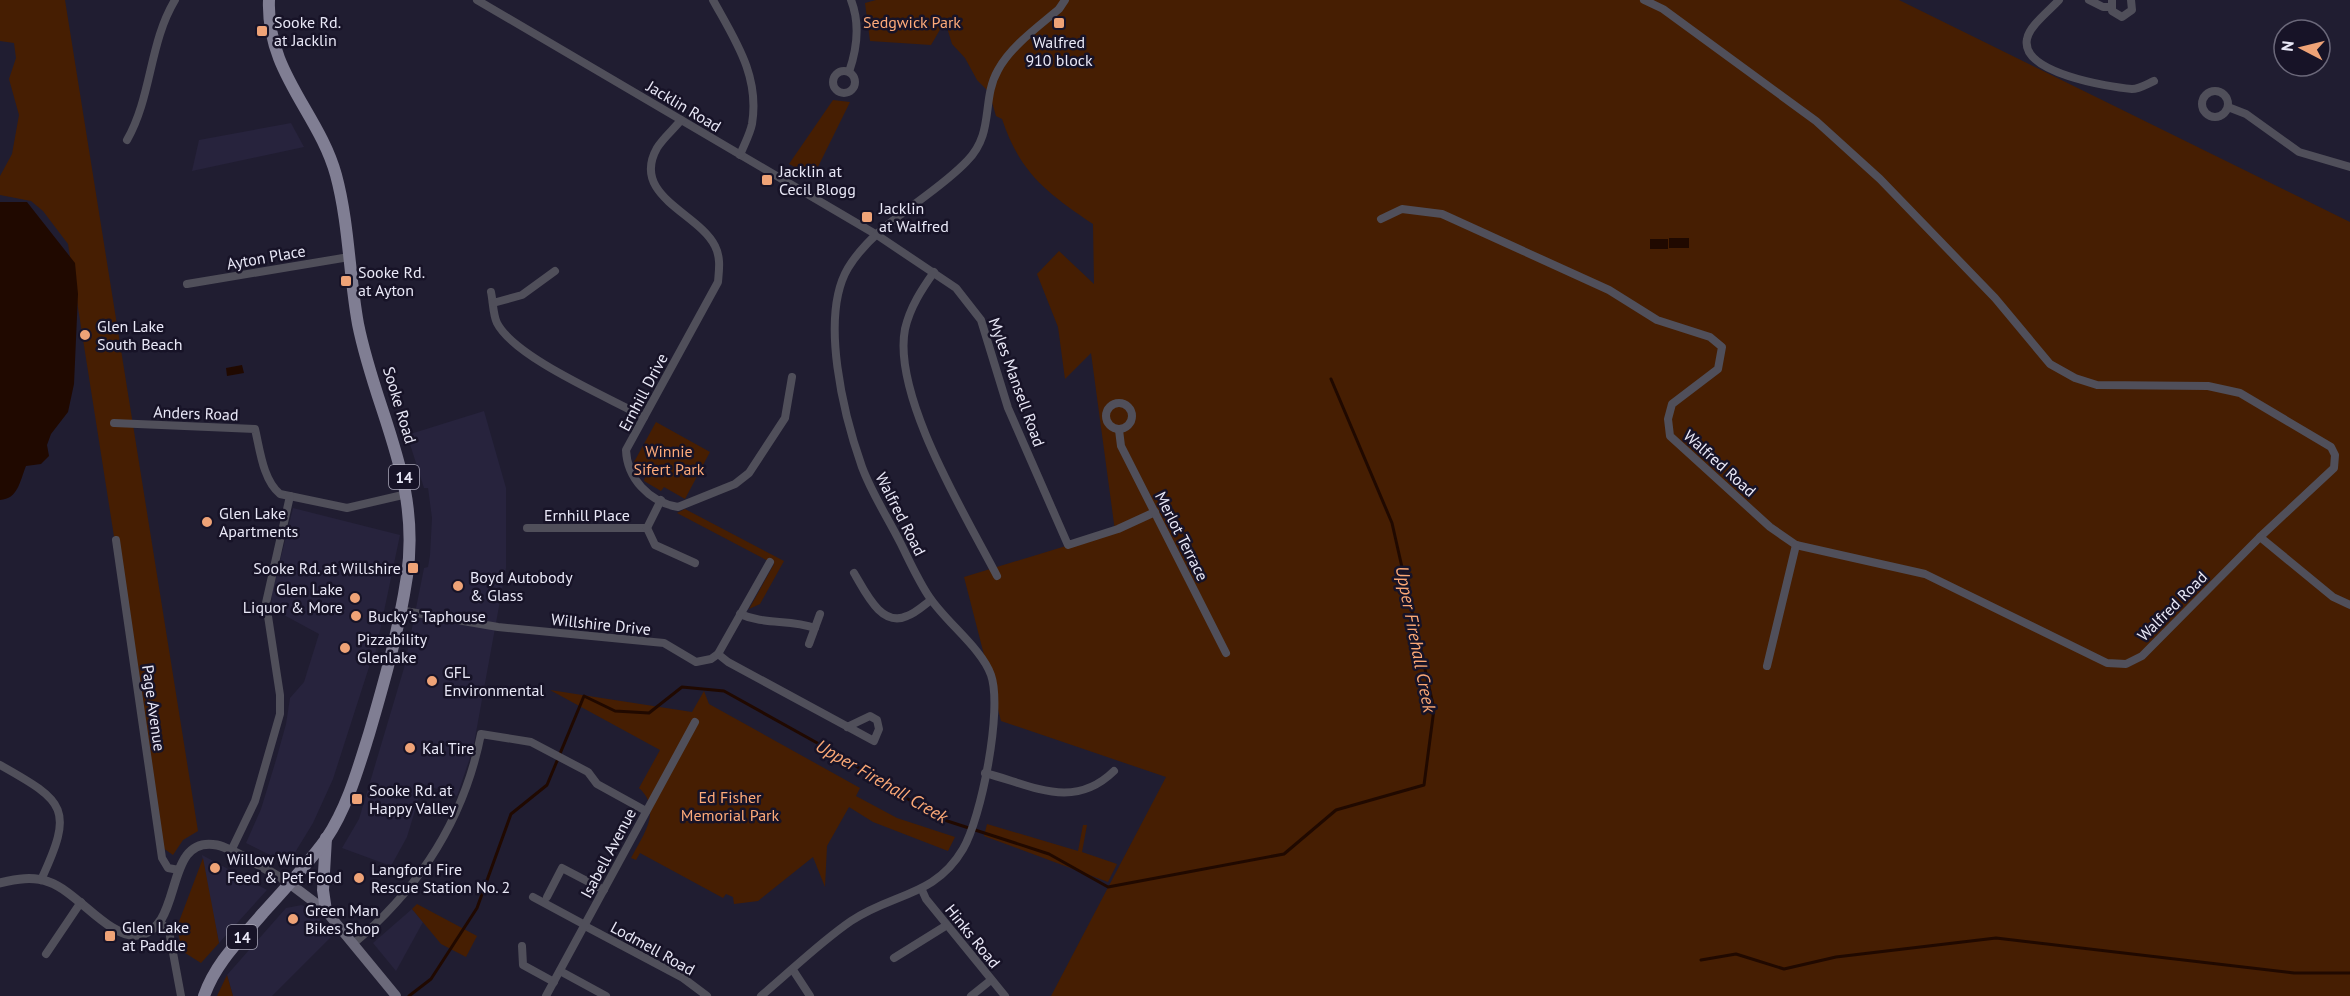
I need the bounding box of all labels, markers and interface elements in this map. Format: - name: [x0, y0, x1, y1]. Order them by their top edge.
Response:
- place label: Sooke Rd. at Jacklin: [274, 12, 341, 50]
- park label: Sedgwick Park: [863, 12, 961, 32]
- marker: Walfred 910 block: [1052, 16, 1066, 30]
- north arrow: [2272, 18, 2332, 78]
- marker: Sooke Rd. at Jacklin: [255, 24, 269, 38]
- place label: Walfred 910 block: [1025, 32, 1093, 70]
- text: N: [2277, 40, 2298, 53]
- street label: Jacklin Road: [642, 75, 725, 136]
- place label: Jacklin at Cecil Blogg: [778, 161, 856, 199]
- marker: Jacklin at Cecil Blogg: [760, 173, 774, 187]
- place label: Jacklin at Walfred: [878, 198, 949, 236]
- marker: Jacklin at Walfred: [860, 210, 874, 224]
- street label: Ayton Place: [225, 240, 307, 274]
- place label: Sooke Rd. at Ayton: [358, 262, 425, 300]
- marker: Sooke Rd. at Ayton: [339, 274, 353, 288]
- street label: Myles Mansell Road: [984, 315, 1050, 449]
- place label: Glen Lake South Beach: [97, 316, 183, 354]
- marker: Glen Lake South Beach: [78, 328, 92, 342]
- street label: Ernhill Drive: [614, 350, 672, 434]
- street label: Sooke Road: [379, 364, 421, 446]
- street label: Anders Road: [153, 402, 239, 424]
- street label: Walfred Road: [1680, 425, 1760, 501]
- park label: Winnie Sifert Park: [634, 441, 705, 479]
- road number: 14: [389, 465, 419, 489]
- street label: Walfred Road: [872, 469, 930, 559]
- street label: Merlot Terrace: [1151, 488, 1213, 584]
- place label: Glen Lake Apartments: [219, 503, 299, 541]
- street label: Ernhill Place: [544, 505, 630, 525]
- marker: Glen Lake Apartments: [200, 515, 214, 529]
- place label: Sooke Rd. at Willshire: [253, 558, 401, 578]
- marker: Sooke Rd. at Willshire: [406, 561, 420, 575]
- water label: Upper Firehall Creek: [1391, 564, 1442, 715]
- place label: Boyd Autobody & Glass: [470, 567, 573, 605]
- street label: Walfred Road: [2133, 567, 2211, 645]
- place label: Glen Lake Liquor & More: [243, 579, 343, 617]
- marker: Boyd Autobody & Glass: [451, 579, 465, 593]
- marker: Glen Lake Liquor & More: [348, 591, 362, 605]
- place label: Bucky's Taphouse: [368, 606, 486, 626]
- marker: Bucky's Taphouse: [349, 609, 363, 623]
- street label: Willshire Drive: [550, 609, 652, 639]
- place label: Pizzability Glenlake: [357, 629, 428, 667]
- marker: Pizzability Glenlake: [338, 641, 352, 655]
- place label: GFL Environmental: [444, 662, 544, 700]
- street label: Page Avenue: [138, 664, 170, 752]
- marker: GFL Environmental: [425, 674, 439, 688]
- water label: Upper Firehall Creek: [812, 734, 953, 829]
- place label: Kal Tire: [422, 738, 474, 758]
- marker: Kal Tire: [403, 741, 417, 755]
- place label: Sooke Rd. at Happy Valley: [369, 780, 457, 818]
- park label: Ed Fisher Memorial Park: [681, 787, 780, 825]
- marker: Sooke Rd. at Happy Valley: [350, 792, 364, 806]
- street label: Isabell Avenue: [576, 805, 640, 901]
- place label: Willow Wind Feed & Pet Food: [227, 849, 342, 887]
- place label: Langford Fire Rescue Station No. 2: [371, 859, 510, 897]
- marker: Willow Wind Feed & Pet Food: [208, 861, 222, 875]
- marker: Langford Fire Rescue Station No. 2: [352, 871, 366, 885]
- place label: Green Man Bikes Shop: [305, 900, 380, 938]
- street label: Hinks Road: [941, 900, 1005, 972]
- marker: Green Man Bikes Shop: [286, 912, 300, 926]
- place label: Glen Lake at Paddle: [122, 917, 189, 955]
- street label: Lodmell Road: [607, 917, 699, 979]
- road number: 14: [227, 925, 257, 949]
- marker: Glen Lake at Paddle: [103, 929, 117, 943]

